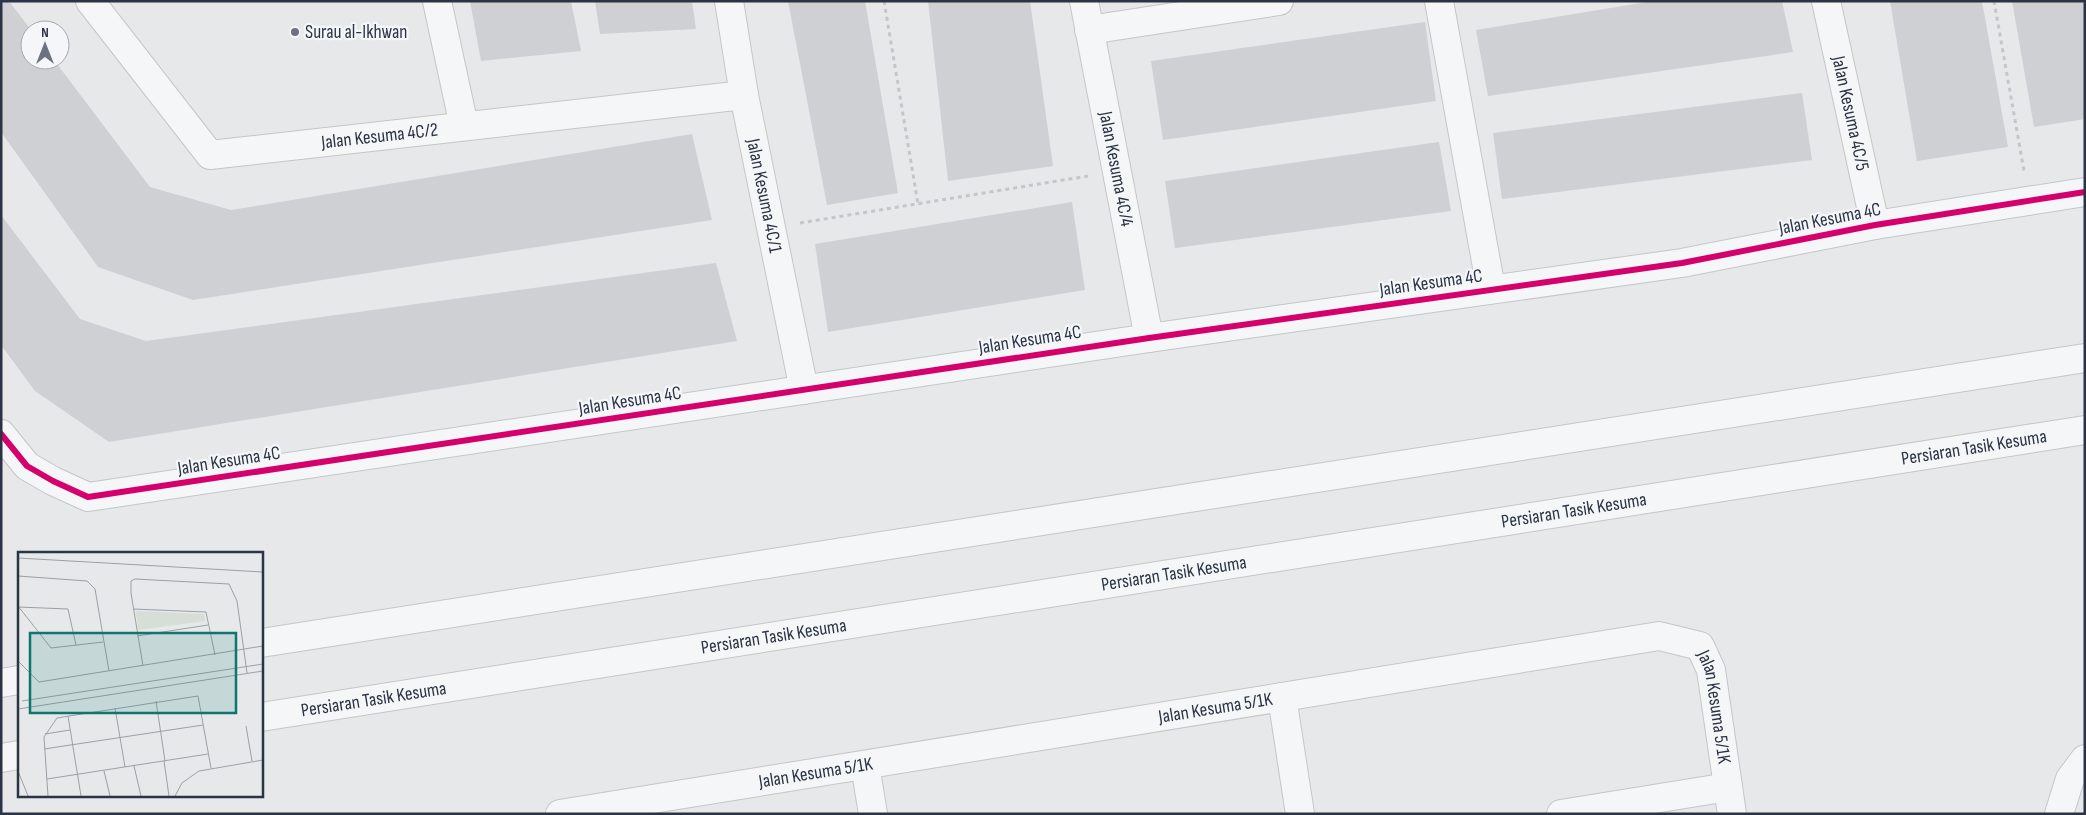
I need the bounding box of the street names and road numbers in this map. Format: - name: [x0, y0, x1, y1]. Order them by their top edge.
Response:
- street label: Jalan Kesuma 4C/5: [1827, 53, 1874, 173]
- street label: Jalan Kesuma 4C/4: [1094, 108, 1139, 228]
- street label: Jalan Kesuma 4C/2: [319, 118, 439, 154]
- street label: Jalan Kesuma 4C/1: [741, 136, 787, 255]
- street label: Jalan Kesuma 4C: [1776, 198, 1883, 240]
- street label: Jalan Kesuma 4C: [1377, 264, 1484, 302]
- street label: Jalan Kesuma 4C: [976, 321, 1083, 360]
- street label: Jalan Kesuma 4C: [576, 382, 683, 421]
- street label: Persiaran Tasik Kesuma: [1900, 425, 2048, 470]
- street label: Jalan Kesuma 4C: [175, 442, 282, 481]
- street label: Persiaran Tasik Kesuma: [1500, 488, 1648, 533]
- street label: Persiaran Tasik Kesuma: [1099, 551, 1248, 596]
- street label: Persiaran Tasik Kesuma: [699, 614, 848, 659]
- street label: Jalan Kesuma 5/1K: [1692, 646, 1736, 766]
- street label: Persiaran Tasik Kesuma: [299, 677, 448, 722]
- street label: Jalan Kesuma 5/1K: [1156, 687, 1274, 729]
- street label: Jalan Kesuma 5/1K: [756, 752, 875, 793]

